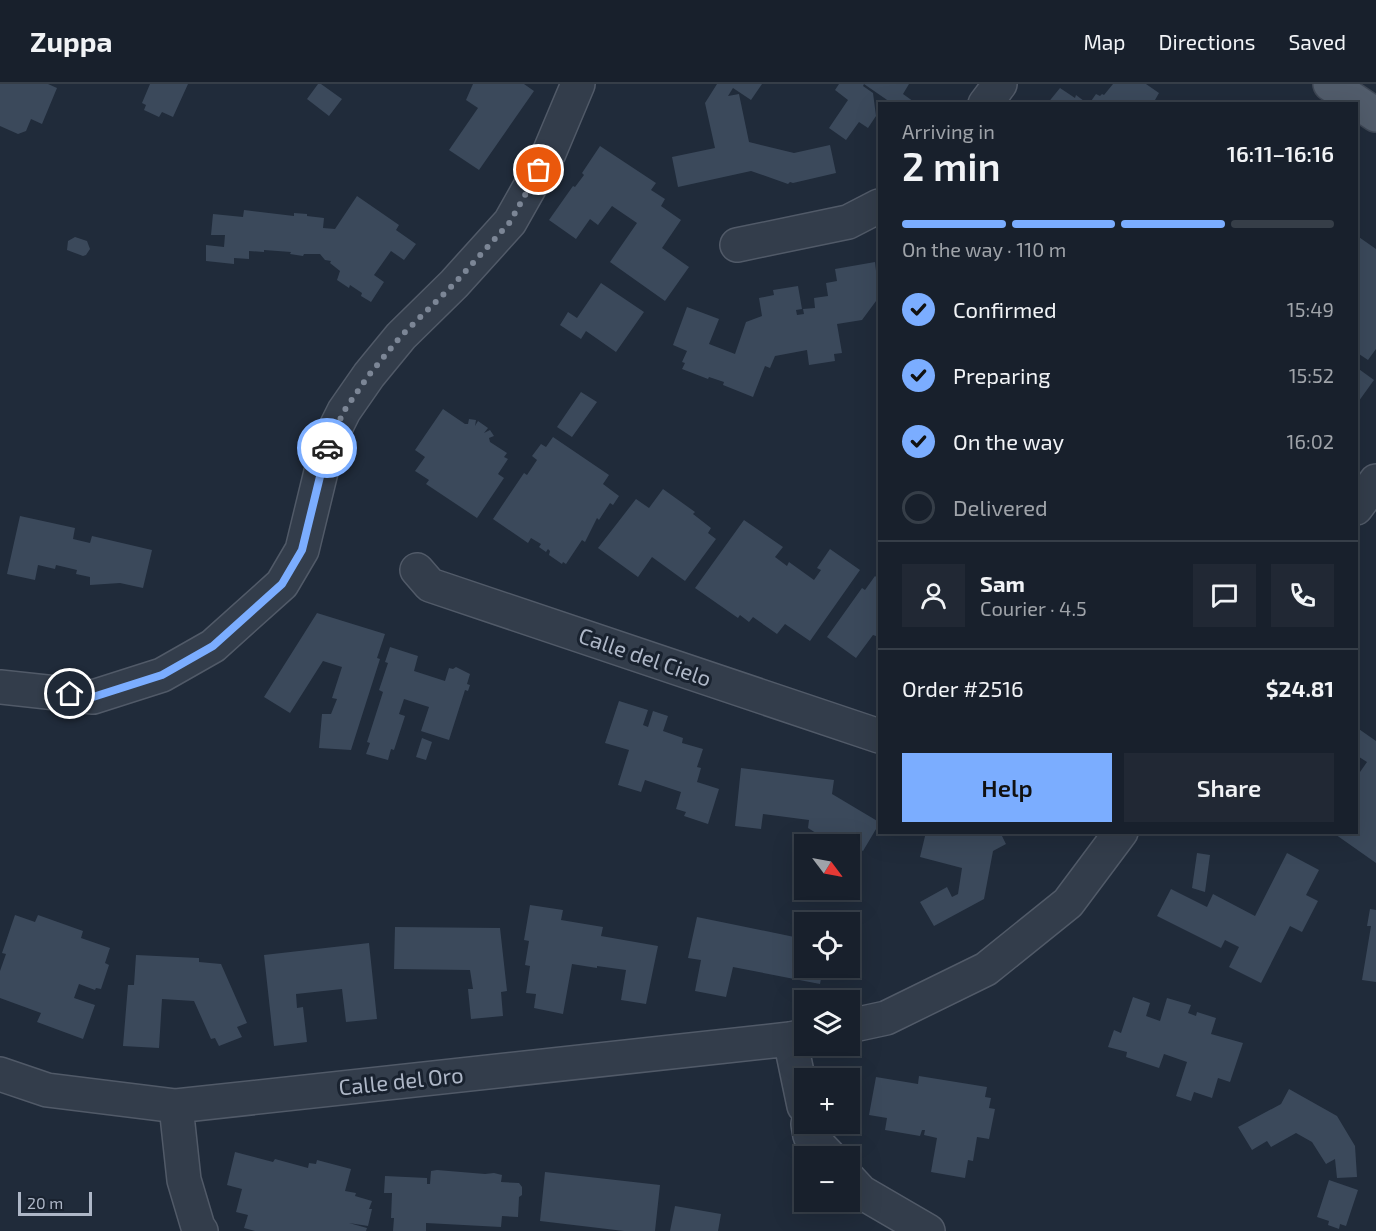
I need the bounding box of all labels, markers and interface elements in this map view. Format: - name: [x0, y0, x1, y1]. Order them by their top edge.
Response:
- text: Zuppa: [30, 24, 113, 58]
- text: Map: [1083, 29, 1126, 54]
- text: Directions: [1159, 29, 1255, 54]
- text: Saved: [1288, 29, 1346, 54]
- text: Arriving in: [902, 119, 995, 143]
- text: 16:11–16:16: [1227, 140, 1334, 166]
- text: 2 min: [902, 142, 1001, 189]
- pin: [513, 144, 564, 195]
- icon: bag: [522, 153, 555, 186]
- text: On the way · 110 m: [902, 237, 1066, 261]
- icon: check: [902, 293, 935, 326]
- text: Confirmed: [953, 296, 1057, 322]
- text: 15:49: [1287, 297, 1334, 321]
- icon: check: [902, 359, 935, 392]
- text: Preparing: [953, 362, 1051, 388]
- text: 15:52: [1289, 363, 1334, 387]
- courier: [297, 418, 357, 478]
- icon: check: [902, 425, 935, 458]
- text: On the way: [953, 428, 1064, 454]
- text: 16:02: [1287, 429, 1334, 453]
- icon: car: [311, 432, 344, 465]
- text: Delivered: [953, 494, 1048, 520]
- button: person: [902, 564, 965, 627]
- button: chat: [1193, 564, 1256, 627]
- button: phone: [1271, 564, 1334, 627]
- text: Sam: [980, 570, 1025, 596]
- text: Courier · 4.5: [980, 596, 1087, 620]
- street label: Calle del Cielo: [576, 621, 715, 691]
- pin: [44, 668, 95, 719]
- text: Order #2516: [902, 675, 1024, 701]
- text: $24.81: [1266, 675, 1334, 701]
- icon: home: [53, 677, 86, 710]
- button: Help: [902, 753, 1112, 822]
- button: Share: [1124, 753, 1334, 822]
- north arrow: [794, 834, 860, 900]
- map controls: [794, 834, 860, 1212]
- button: locate: [794, 912, 860, 978]
- button: layers: [794, 990, 860, 1056]
- street label: Calle del Oro: [337, 1061, 465, 1099]
- button: +: [794, 1068, 860, 1134]
- button: −: [794, 1146, 860, 1212]
- scale bar: [18, 1189, 92, 1216]
- text: 20 m: [27, 1193, 63, 1212]

